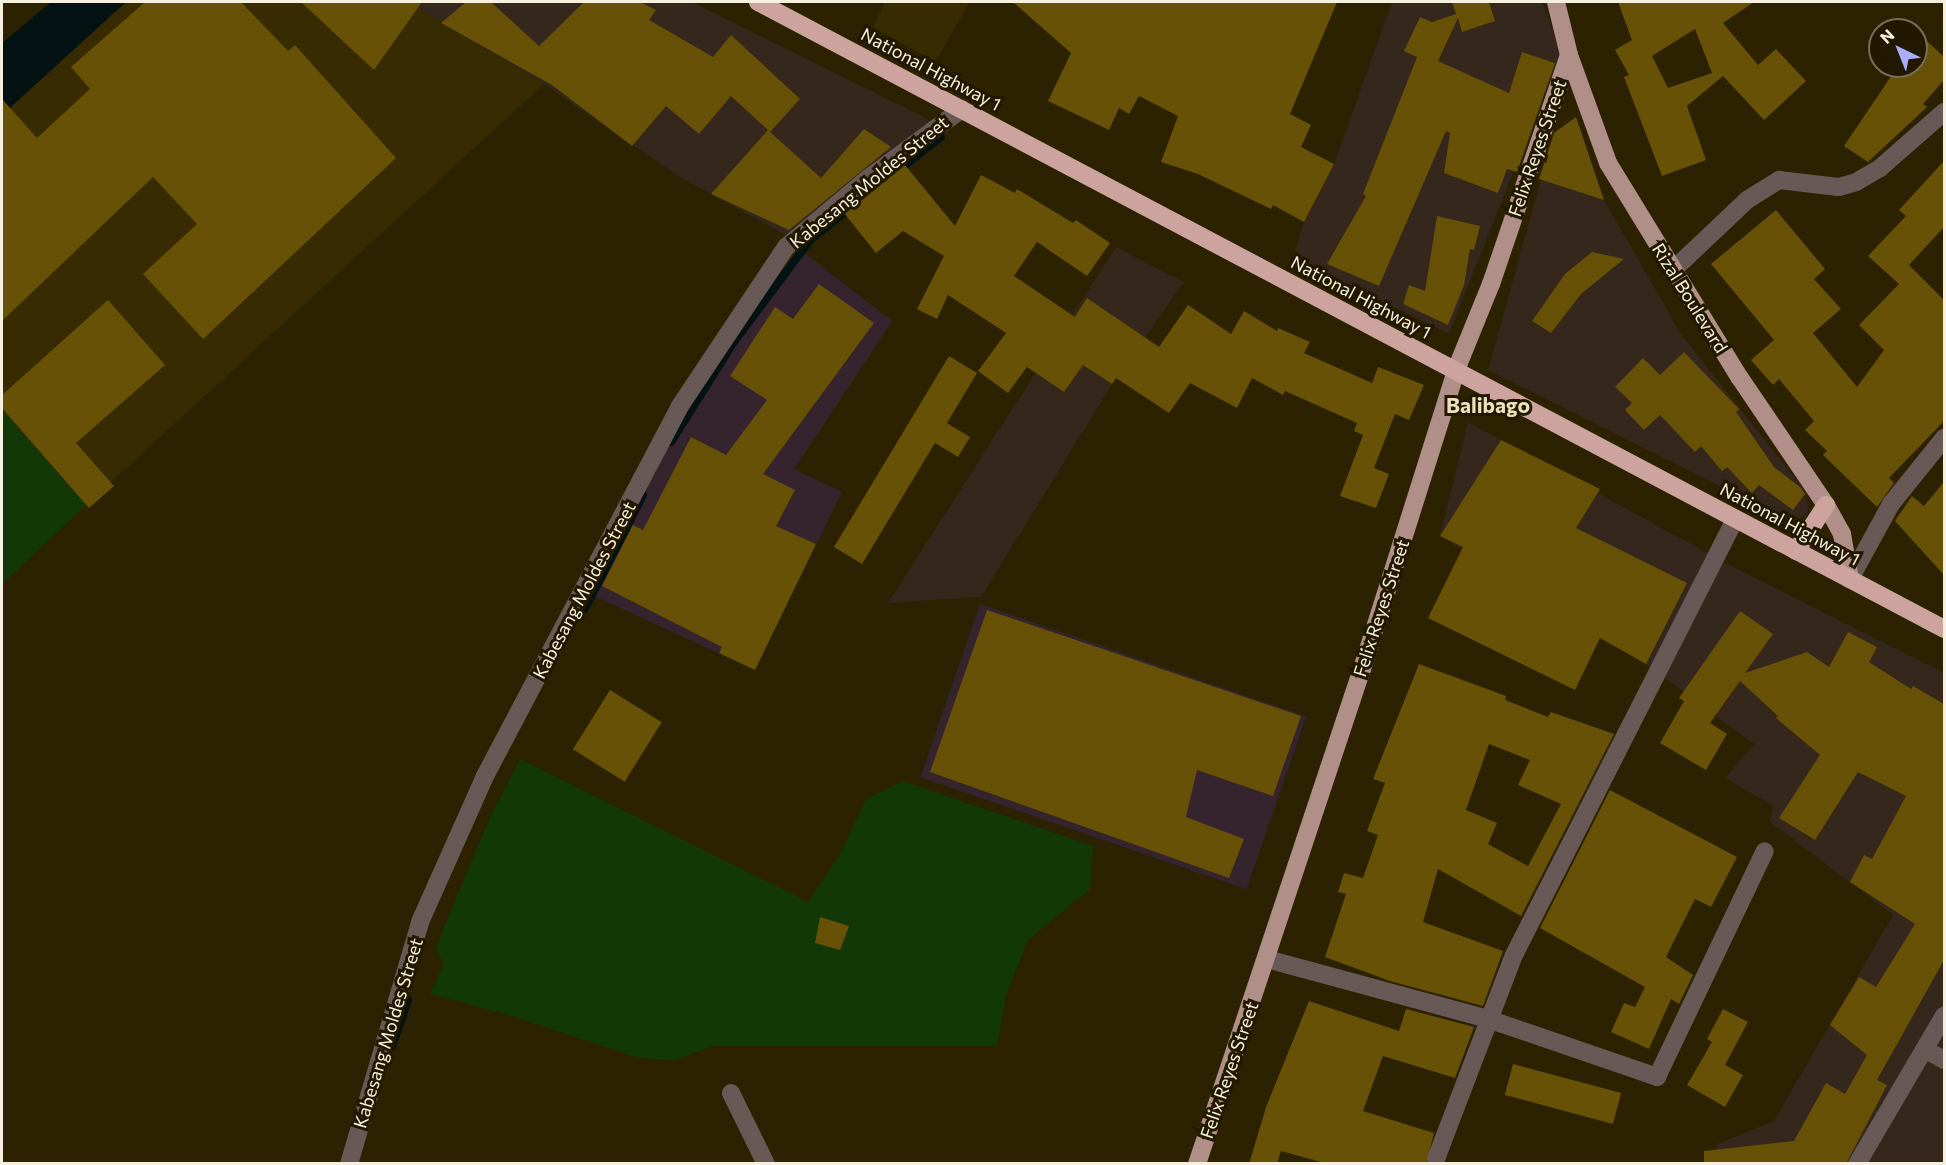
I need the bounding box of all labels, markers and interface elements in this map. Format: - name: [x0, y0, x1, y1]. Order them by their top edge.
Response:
- north arrow: [1868, 18, 1928, 78]
- street label: National Highway 1: [857, 23, 1005, 115]
- text: N: [1876, 25, 1898, 47]
- street label: Felix Reyes Street: [1503, 77, 1571, 219]
- street label: Kabesang Moldes Street: [785, 111, 953, 253]
- street label: Rizal Boulevard: [1648, 239, 1732, 357]
- street label: National Highway 1: [1287, 251, 1435, 343]
- district label: Balibago: [1446, 392, 1530, 418]
- street label: National Highway 1: [1716, 478, 1864, 570]
- street label: Kabesang Moldes Street: [528, 498, 640, 682]
- street label: Felix Reyes Street: [1349, 536, 1413, 680]
- street label: Kabesang Moldes Street: [349, 935, 427, 1131]
- street label: Felix Reyes Street: [1195, 999, 1263, 1141]

